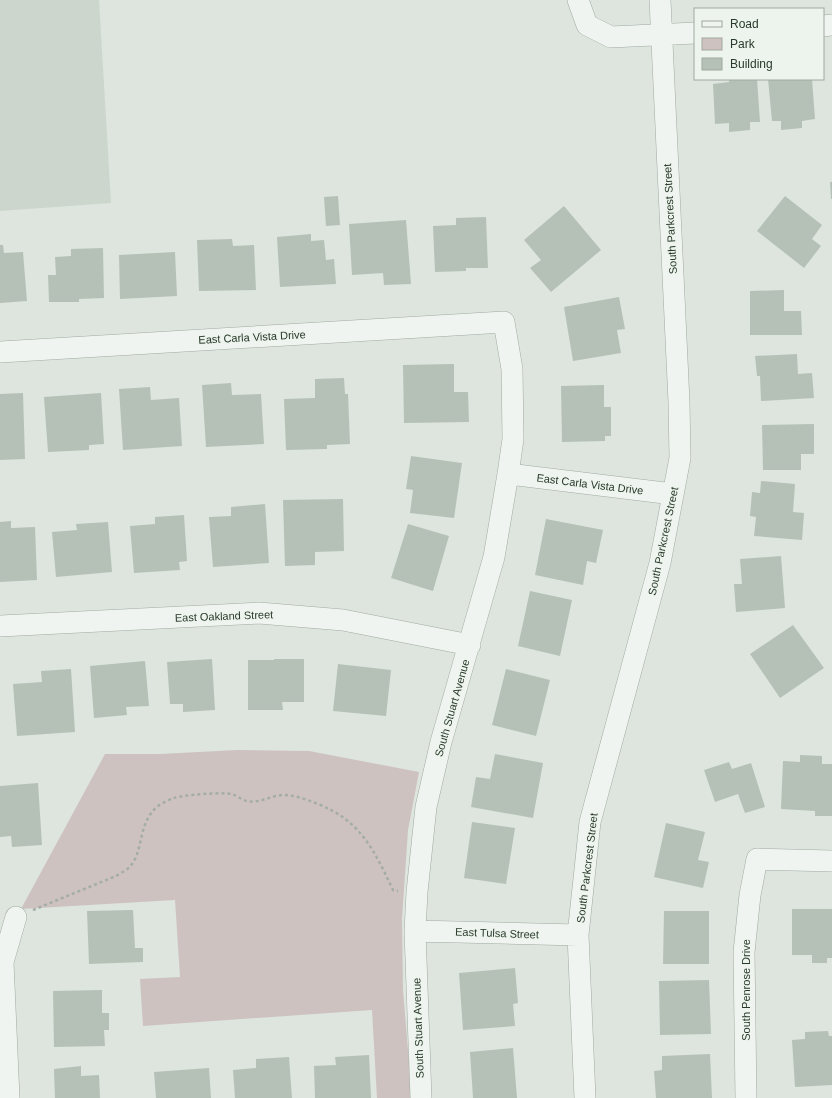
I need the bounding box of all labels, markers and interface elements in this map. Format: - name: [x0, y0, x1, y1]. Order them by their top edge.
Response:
- legend: [694, 8, 824, 80]
- text: Road: [730, 17, 759, 31]
- text: Park: [730, 37, 756, 51]
- text: Building: [730, 57, 773, 71]
- street label: South Parkcrest Street: [661, 163, 679, 275]
- street label: East Carla Vista Drive: [198, 328, 306, 346]
- street label: East Carla Vista Drive: [536, 472, 644, 496]
- street label: South Parkcrest Street: [646, 486, 680, 596]
- street label: East Oakland Street: [175, 608, 273, 624]
- street label: South Stuart Avenue: [432, 658, 472, 758]
- street label: South Parkcrest Street: [574, 812, 600, 924]
- street label: East Tulsa Street: [455, 926, 539, 940]
- street label: South Penrose Drive: [740, 939, 752, 1041]
- street label: South Stuart Avenue: [410, 977, 426, 1079]

